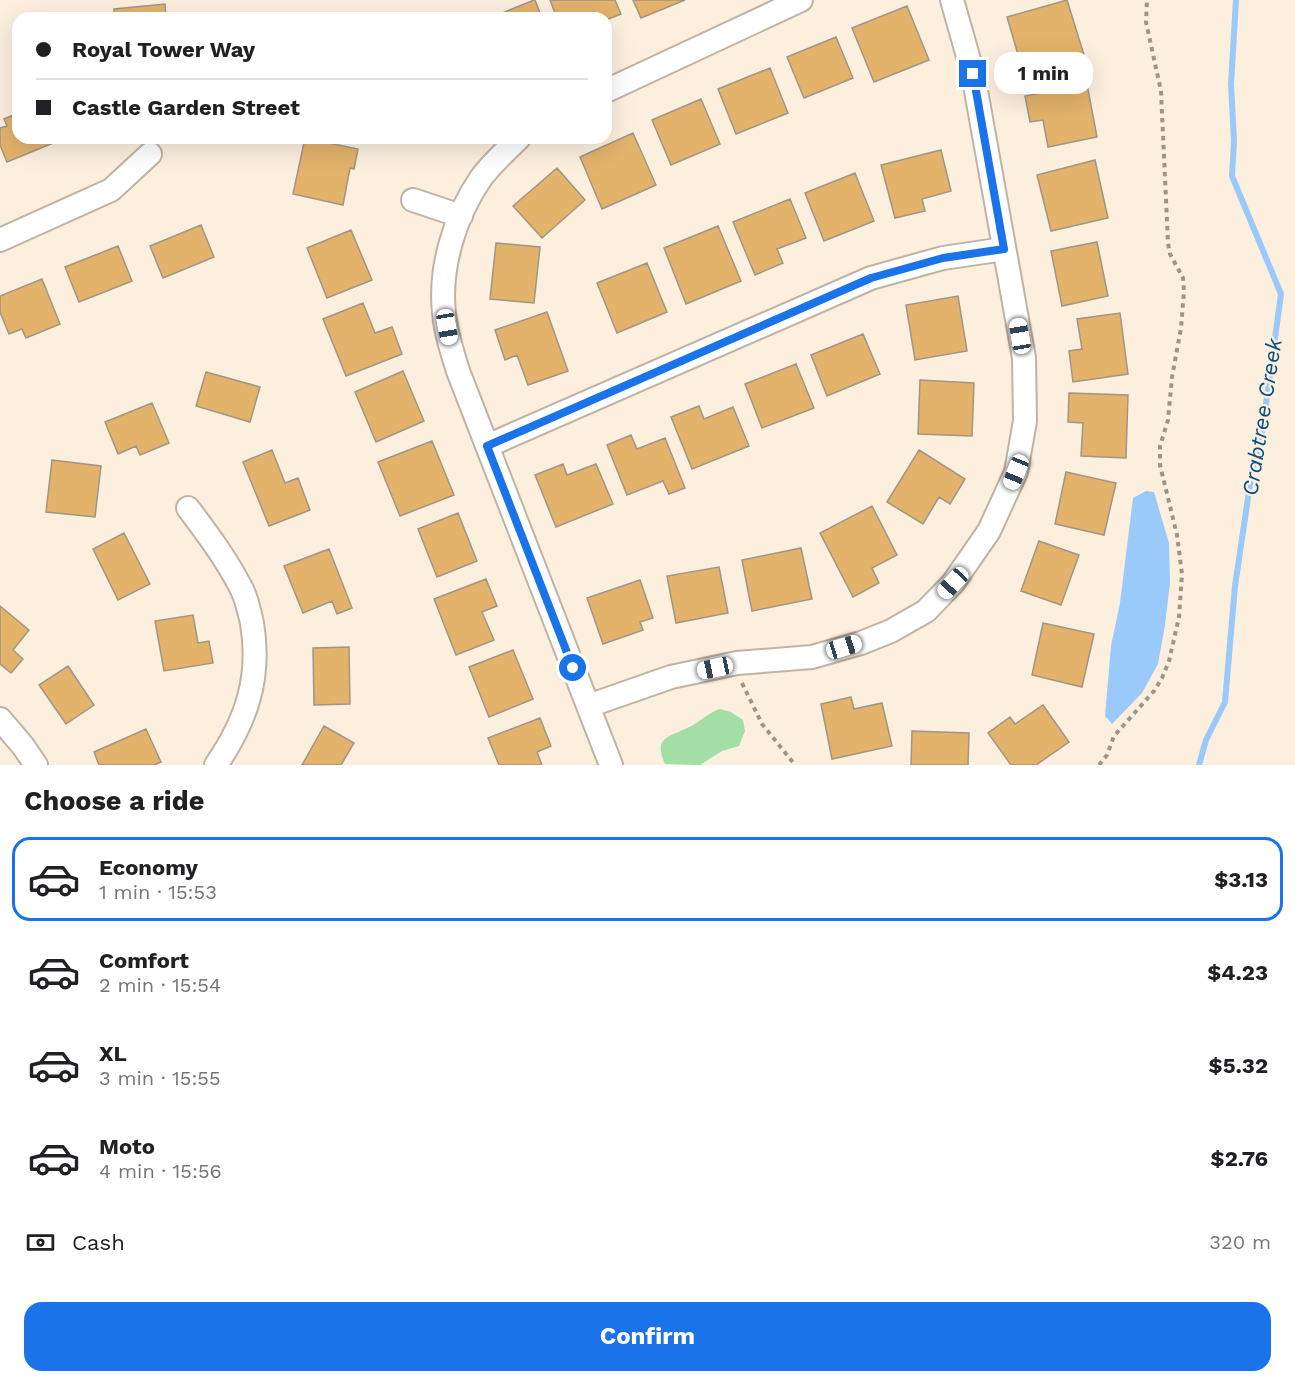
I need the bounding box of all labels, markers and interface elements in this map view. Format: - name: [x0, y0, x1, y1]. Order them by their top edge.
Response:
- text: Royal Tower Way: [72, 37, 255, 62]
- callout: 1 min: [994, 53, 1093, 95]
- route end: [959, 60, 986, 87]
- text: 1 min: [1018, 61, 1069, 85]
- text: Castle Garden Street: [72, 95, 300, 120]
- car: [435, 308, 459, 346]
- car: [1008, 317, 1032, 355]
- water label: Crabtree Creek: [1237, 335, 1287, 498]
- car: [1001, 452, 1031, 492]
- car: [934, 564, 972, 602]
- car: [824, 633, 864, 661]
- route start: [559, 654, 586, 681]
- car: [696, 655, 734, 681]
- text: Choose a ride: [24, 785, 204, 817]
- icon: car: [27, 852, 81, 906]
- text: Economy: [99, 855, 198, 880]
- text: $3.13: [1214, 867, 1268, 892]
- text: 1 min · 15:53: [99, 880, 217, 904]
- icon: car: [27, 945, 81, 999]
- text: Comfort: [99, 948, 189, 973]
- text: $4.23: [1207, 960, 1268, 985]
- text: 2 min · 15:54: [99, 973, 221, 997]
- icon: car: [27, 1038, 81, 1092]
- text: XL: [99, 1041, 127, 1066]
- text: $5.32: [1209, 1053, 1268, 1078]
- text: 3 min · 15:55: [99, 1066, 221, 1090]
- icon: car: [27, 1131, 81, 1185]
- text: Moto: [99, 1134, 155, 1159]
- text: $2.76: [1211, 1146, 1268, 1171]
- text: 4 min · 15:56: [99, 1159, 222, 1183]
- icon: cash: [24, 1226, 57, 1259]
- text: Cash: [72, 1230, 125, 1255]
- text: 320 m: [1209, 1230, 1271, 1254]
- button: Confirm: [24, 1302, 1271, 1371]

